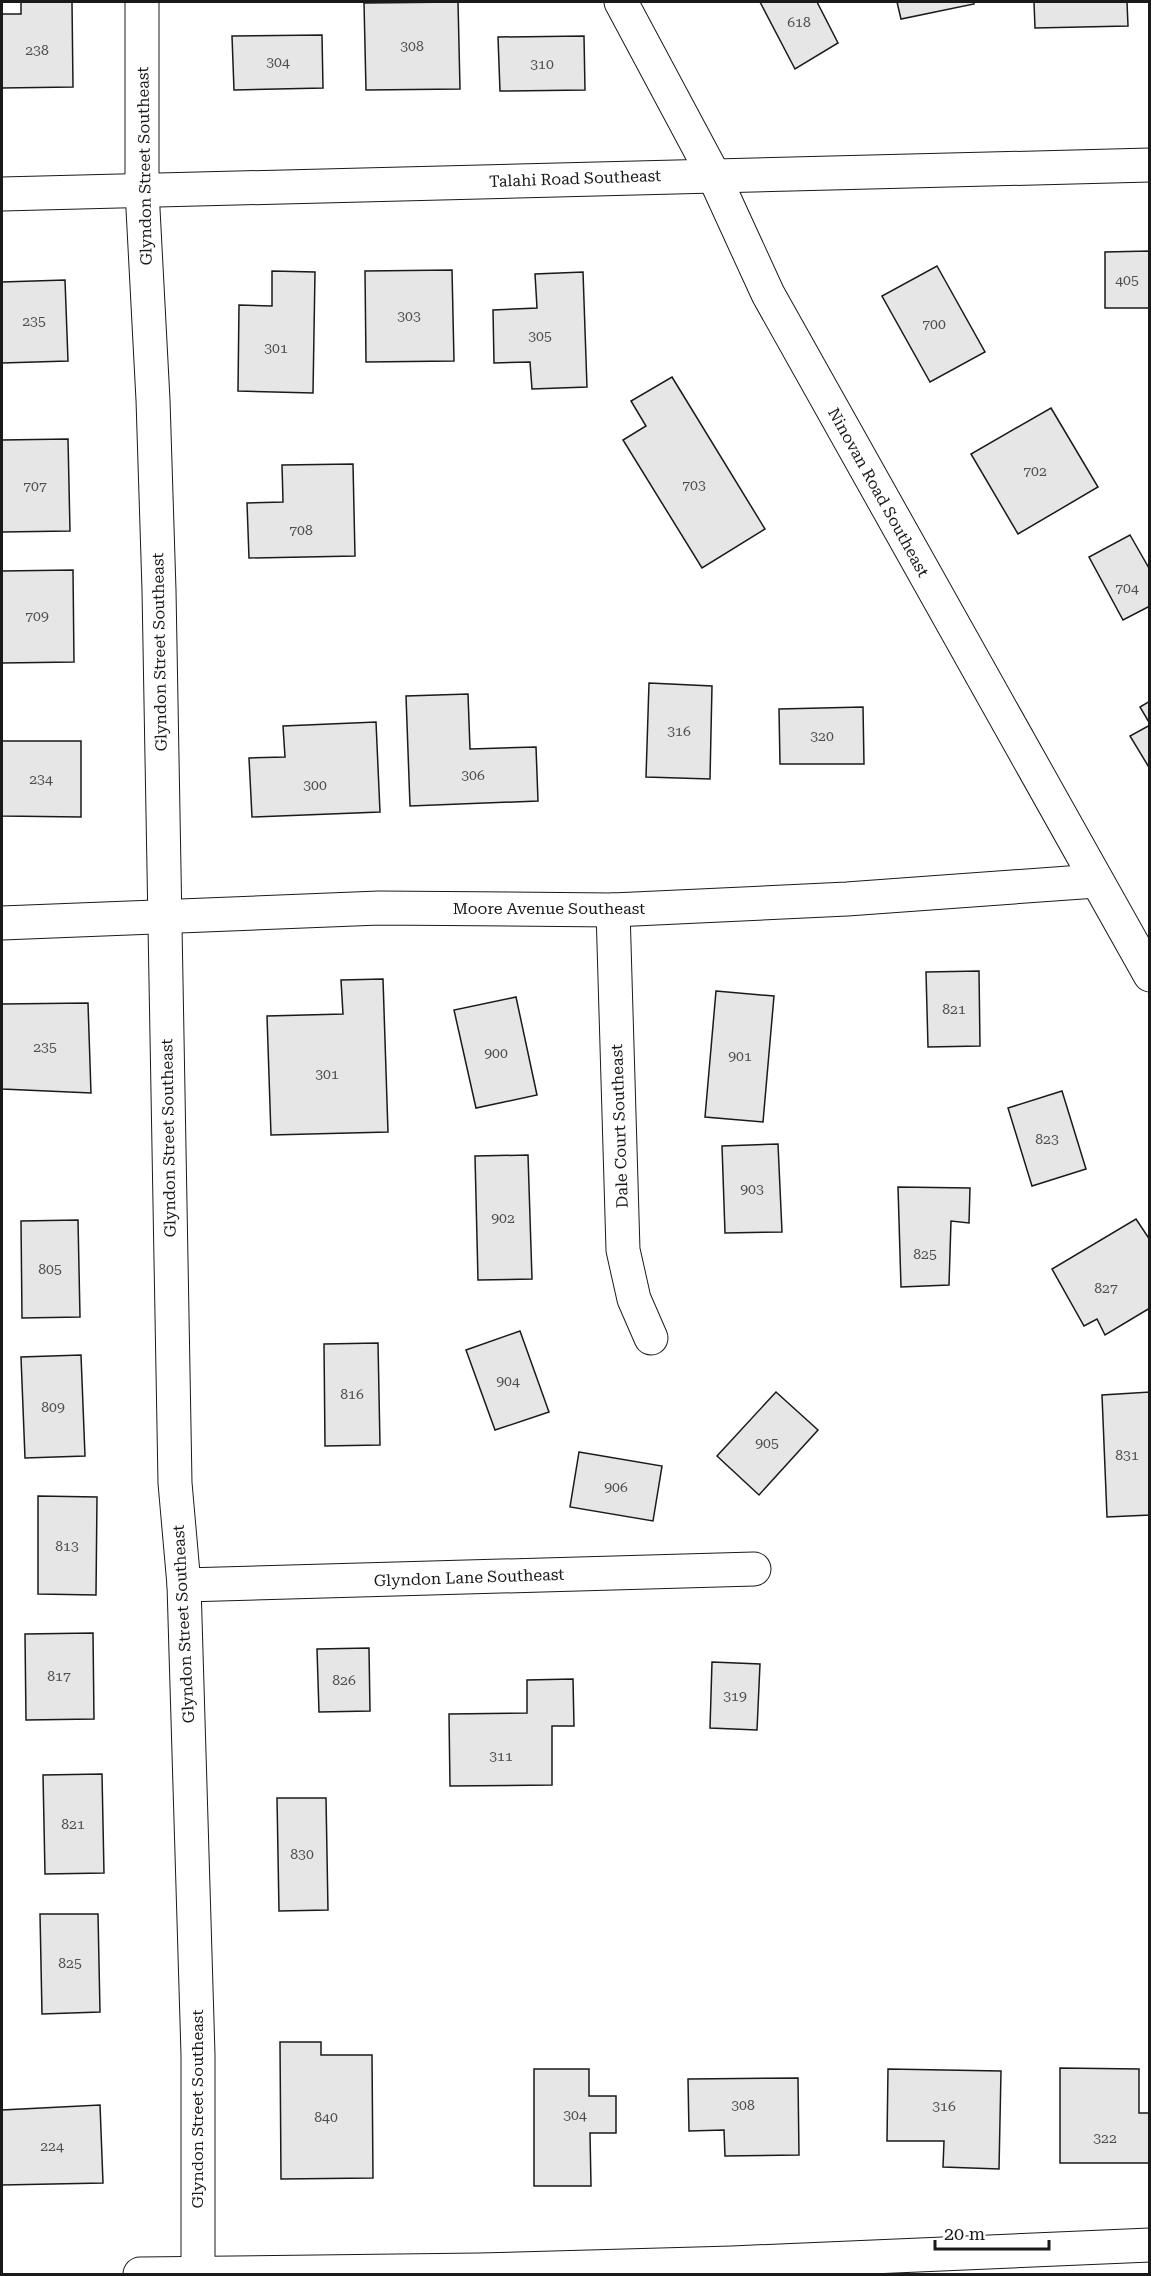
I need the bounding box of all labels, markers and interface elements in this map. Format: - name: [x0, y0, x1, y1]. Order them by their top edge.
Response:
- house number: 618: [787, 14, 811, 30]
- house number: 308: [400, 38, 424, 54]
- house number: 238: [25, 42, 49, 58]
- house number: 304: [266, 54, 290, 70]
- house number: 310: [530, 56, 554, 72]
- street label: Glyndon Street Southeast: [133, 66, 156, 266]
- street label: Talahi Road Southeast: [489, 166, 661, 191]
- house number: 405: [1115, 272, 1139, 288]
- house number: 303: [397, 308, 421, 324]
- house number: 235: [22, 313, 46, 329]
- house number: 700: [922, 316, 946, 332]
- house number: 305: [528, 328, 552, 344]
- house number: 301: [264, 340, 288, 356]
- street label: Ninovan Road Southeast: [824, 404, 933, 580]
- house number: 702: [1023, 463, 1047, 479]
- house number: 703: [682, 477, 706, 493]
- house number: 707: [23, 478, 47, 494]
- house number: 708: [289, 522, 313, 538]
- street label: Glyndon Street Southeast: [148, 552, 171, 752]
- house number: 704: [1115, 580, 1139, 596]
- house number: 709: [25, 608, 49, 624]
- house number: 316: [667, 723, 691, 739]
- house number: 320: [810, 728, 834, 744]
- house number: 306: [461, 767, 485, 783]
- house number: 234: [29, 771, 53, 787]
- house number: 300: [303, 777, 327, 793]
- street label: Moore Avenue Southeast: [453, 899, 645, 918]
- house number: 821: [942, 1001, 966, 1017]
- street label: Glyndon Street Southeast: [157, 1038, 180, 1238]
- house number: 235: [33, 1039, 57, 1055]
- street label: Dale Court Southeast: [607, 1044, 632, 1208]
- house number: 900: [484, 1045, 508, 1061]
- house number: 901: [728, 1048, 752, 1064]
- house number: 301: [315, 1066, 339, 1082]
- house number: 823: [1035, 1131, 1059, 1147]
- house number: 903: [740, 1181, 764, 1197]
- house number: 902: [491, 1210, 515, 1226]
- house number: 825: [913, 1246, 937, 1262]
- house number: 805: [38, 1261, 62, 1277]
- house number: 827: [1094, 1280, 1118, 1296]
- house number: 904: [496, 1373, 520, 1389]
- house number: 816: [340, 1386, 364, 1402]
- house number: 809: [41, 1399, 65, 1415]
- house number: 905: [755, 1435, 779, 1451]
- house number: 831: [1115, 1447, 1139, 1463]
- house number: 906: [604, 1479, 628, 1495]
- street label: Glyndon Street Southeast: [169, 1524, 198, 1724]
- house number: 813: [55, 1538, 79, 1554]
- street label: Glyndon Lane Southeast: [373, 1565, 565, 1590]
- house number: 817: [47, 1668, 71, 1684]
- house number: 826: [332, 1672, 356, 1688]
- house number: 319: [723, 1688, 747, 1704]
- house number: 311: [489, 1748, 513, 1764]
- house number: 821: [61, 1816, 85, 1832]
- house number: 830: [290, 1846, 314, 1862]
- house number: 825: [58, 1955, 82, 1971]
- street label: Glyndon Street Southeast: [188, 2010, 207, 2208]
- house number: 308: [731, 2097, 755, 2113]
- house number: 316: [932, 2098, 956, 2114]
- house number: 304: [563, 2107, 587, 2123]
- house number: 840: [314, 2109, 338, 2125]
- house number: 322: [1093, 2130, 1117, 2146]
- house number: 224: [40, 2138, 64, 2154]
- scale bar: [935, 2213, 1049, 2251]
- text: 20 m: [944, 2223, 985, 2244]

